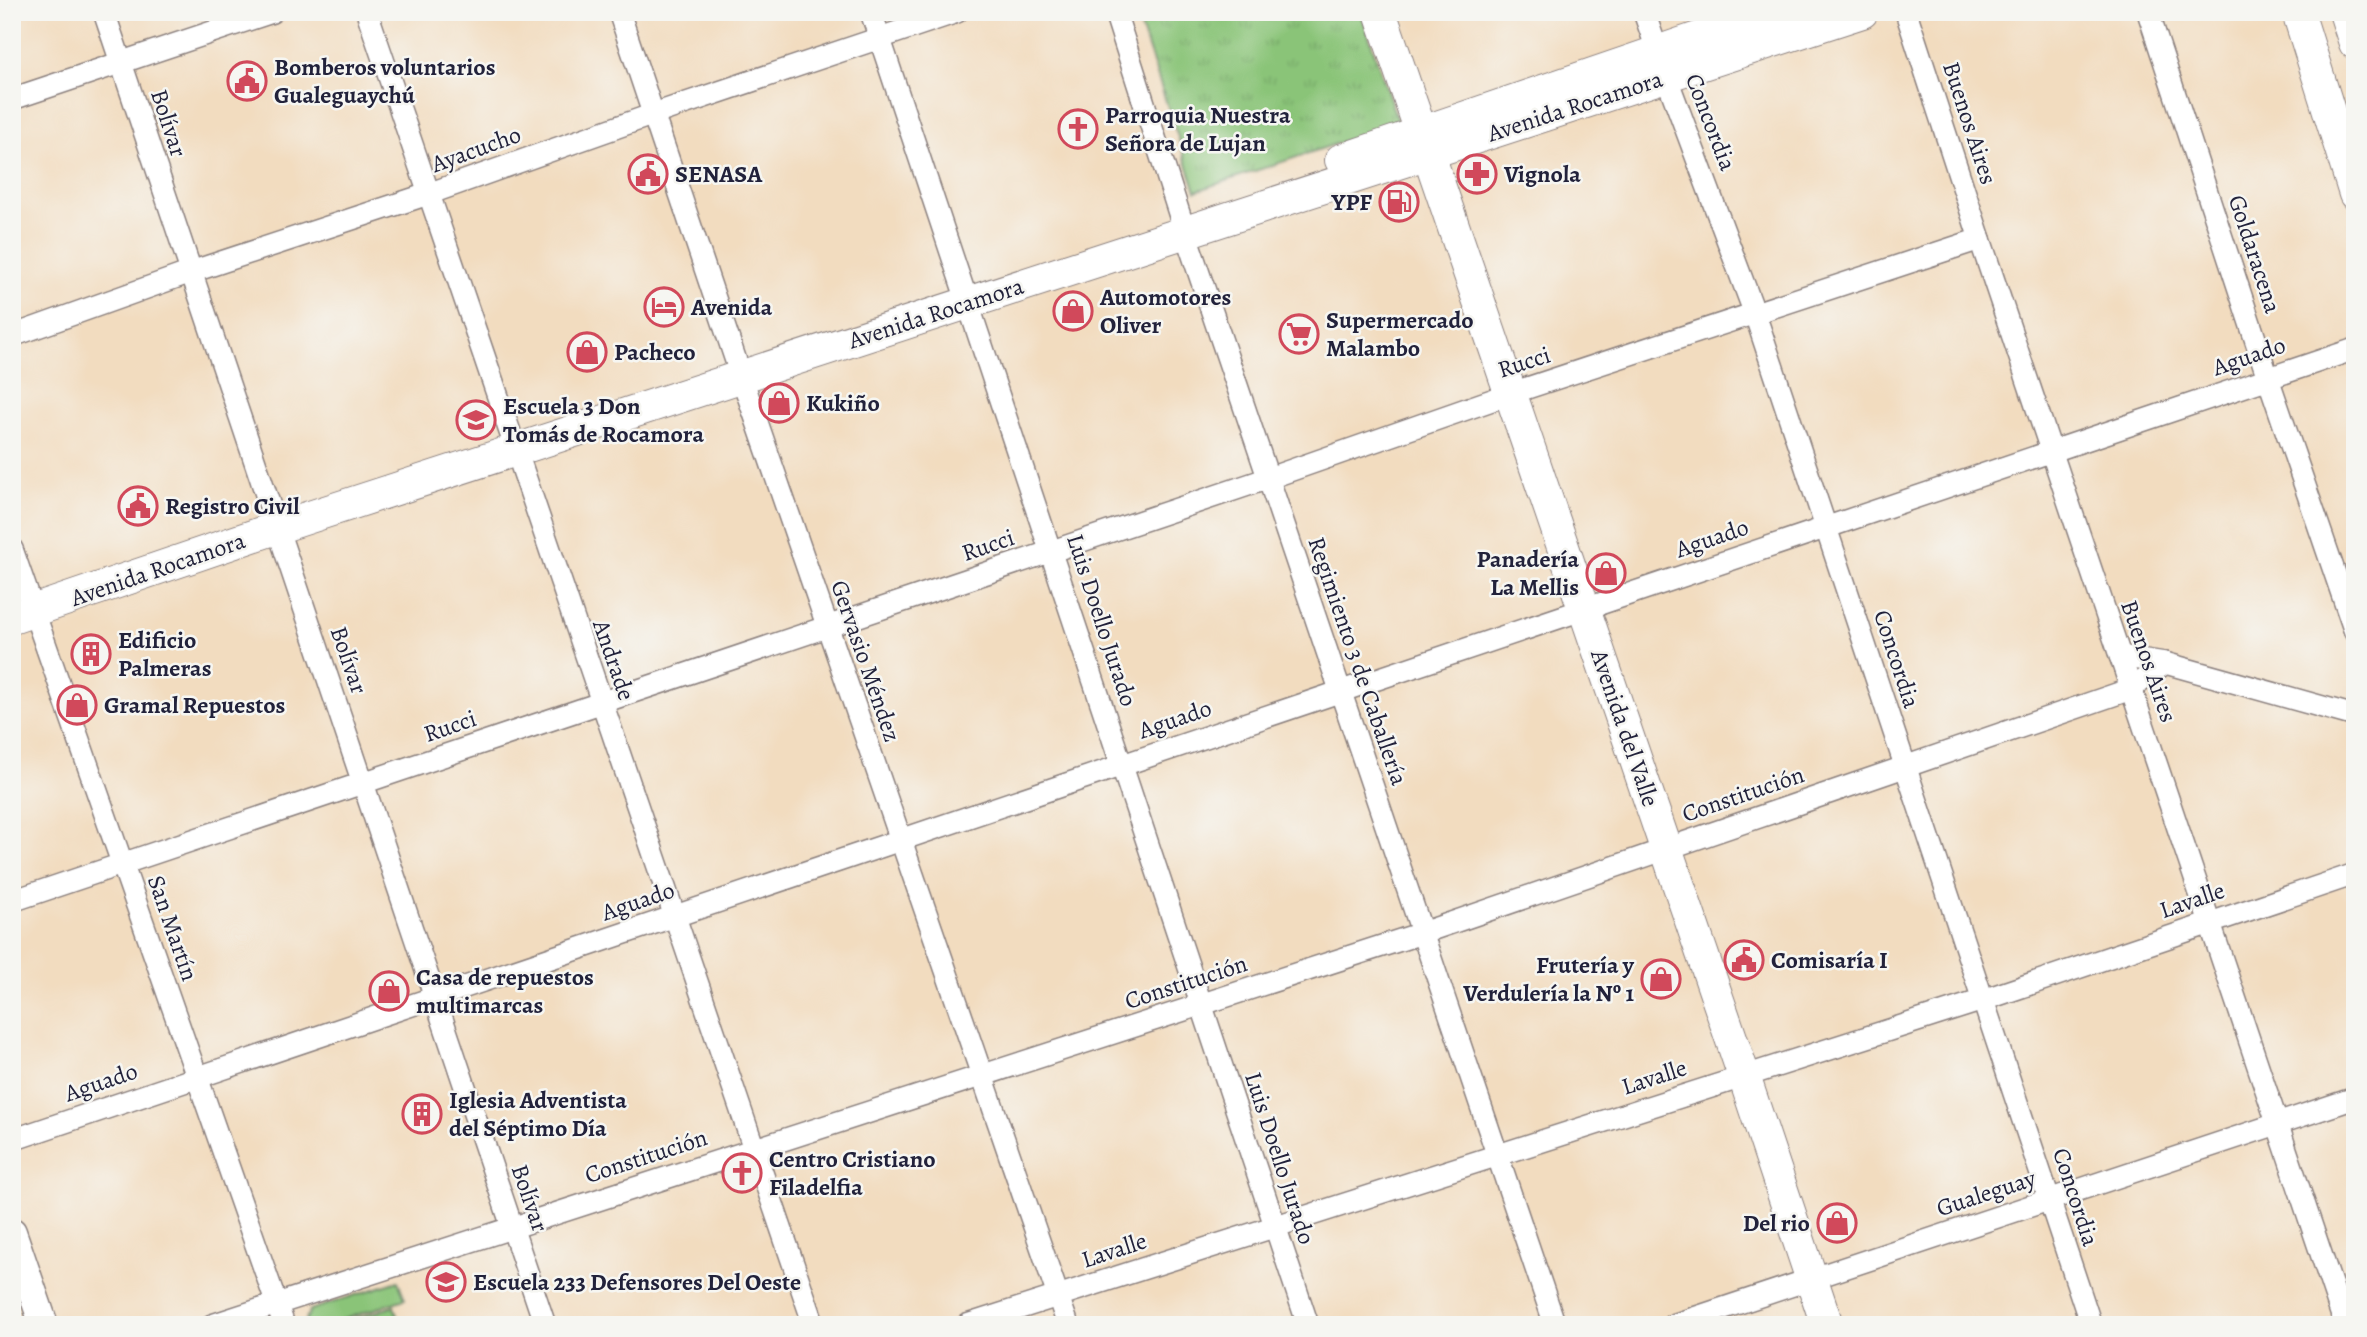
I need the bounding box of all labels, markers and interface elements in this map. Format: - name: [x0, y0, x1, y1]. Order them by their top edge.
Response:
- place label: Bomberos voluntarios Gualeguaychú: [274, 51, 496, 111]
- street label: Buenos Aires: [1935, 58, 2005, 188]
- public building icon: Bomberos voluntarios Gualeguaychú: [226, 60, 268, 102]
- street label: Avenida Rocamora: [1482, 62, 1667, 150]
- street label: Concordia: [1678, 69, 1744, 176]
- street label: Bolívar: [143, 85, 195, 161]
- place label: Parroquia Nuestra Señora de Lujan: [1105, 99, 1291, 159]
- church icon: Parroquia Nuestra Señora de Lujan: [1057, 108, 1099, 150]
- street label: Ayacucho: [426, 118, 525, 180]
- public building icon: SENASA: [627, 153, 669, 195]
- pharmacy icon: Vignola: [1456, 153, 1498, 195]
- place label: SENASA: [675, 158, 763, 190]
- place label: Vignola: [1503, 158, 1581, 190]
- fuel station icon: YPF: [1378, 181, 1420, 223]
- place label: YPF: [1330, 186, 1372, 218]
- street label: Goldaracena: [2221, 191, 2289, 318]
- street label: Avenida Rocamora: [843, 269, 1028, 357]
- place label: Automotores Oliver: [1099, 281, 1231, 341]
- hotel icon: Avenida: [643, 286, 685, 328]
- shop icon: Automotores Oliver: [1052, 290, 1094, 332]
- place label: Avenida: [690, 291, 773, 323]
- place label: Supermercado Malambo: [1326, 304, 1474, 364]
- supermarket icon: Supermercado Malambo: [1278, 313, 1320, 355]
- street label: Aguado: [2207, 329, 2290, 384]
- shop icon: Pacheco: [566, 331, 608, 373]
- place label: Pacheco: [614, 336, 696, 368]
- street label: Rucci: [1494, 338, 1554, 386]
- shop icon: Kukiño: [758, 382, 800, 424]
- place label: Kukiño: [806, 387, 880, 419]
- place label: Escuela 3 Don Tomás de Rocamora: [503, 390, 704, 450]
- school or university icon: Escuela 3 Don Tomás de Rocamora: [455, 399, 497, 441]
- public building icon: Registro Civil: [117, 485, 159, 527]
- place label: Registro Civil: [165, 490, 300, 522]
- street label: Aguado: [1670, 511, 1753, 566]
- street label: Rucci: [957, 521, 1019, 569]
- street label: Avenida Rocamora: [66, 524, 250, 614]
- street label: Luis Doello Jurado: [1059, 530, 1145, 710]
- street label: Regimiento 3 de Caballería: [1300, 532, 1416, 790]
- place label: Panadería La Mellis: [1477, 543, 1579, 603]
- shop icon: Panadería La Mellis: [1585, 552, 1627, 594]
- street label: Gervasio Méndez: [823, 576, 909, 746]
- street label: Buenos Aires: [2113, 596, 2185, 726]
- street label: Concordia: [1866, 606, 1928, 713]
- street label: Andrade: [585, 614, 643, 705]
- street label: Bolívar: [323, 622, 375, 698]
- place label: Edificio Palmeras: [118, 624, 211, 684]
- building icon: Edificio Palmeras: [70, 633, 112, 675]
- street label: Avenida del Valle: [1583, 644, 1667, 811]
- shop icon: Gramal Repuestos: [56, 684, 98, 726]
- place label: Gramal Repuestos: [104, 689, 285, 721]
- street label: Aguado: [1133, 692, 1216, 747]
- street label: Rucci: [419, 702, 481, 750]
- street label: Constitución: [1678, 758, 1808, 830]
- street label: San Martín: [140, 871, 206, 985]
- street label: Aguado: [596, 874, 679, 929]
- street label: Lavalle: [2155, 874, 2229, 926]
- public building icon: Comisaría I: [1723, 939, 1765, 981]
- place label: Comisaría I: [1771, 944, 1888, 976]
- street label: Constitución: [1121, 947, 1251, 1017]
- place label: Frutería y Verdulería la Nº 1: [1462, 949, 1635, 1009]
- shop icon: Frutería y Verdulería la Nº 1: [1640, 958, 1682, 1000]
- place label: Casa de repuestos multimarcas: [416, 961, 594, 1021]
- shop icon: Casa de repuestos multimarcas: [368, 970, 410, 1012]
- street label: Lavalle: [1617, 1051, 1691, 1103]
- street label: Aguado: [59, 1055, 142, 1110]
- street label: Luis Doello Jurado: [1237, 1068, 1323, 1248]
- place label: Iglesia Adventista del Séptimo Día: [449, 1084, 627, 1144]
- building icon: Iglesia Adventista del Séptimo Día: [401, 1093, 443, 1135]
- street label: Constitución: [581, 1121, 711, 1191]
- place label: Centro Cristiano Filadelfia: [769, 1143, 936, 1203]
- street label: Concordia: [2045, 1144, 2107, 1251]
- church icon: Centro Cristiano Filadelfia: [721, 1152, 763, 1194]
- street label: Bolívar: [504, 1160, 556, 1236]
- street label: Gualeguay: [1932, 1162, 2040, 1224]
- shop icon: Del rio: [1816, 1202, 1858, 1244]
- place label: Del rio: [1743, 1207, 1810, 1239]
- street label: Lavalle: [1077, 1224, 1151, 1276]
- school or university icon: Escuela 233 Defensores Del Oeste: [425, 1261, 467, 1303]
- place label: Escuela 233 Defensores Del Oeste: [473, 1266, 801, 1298]

